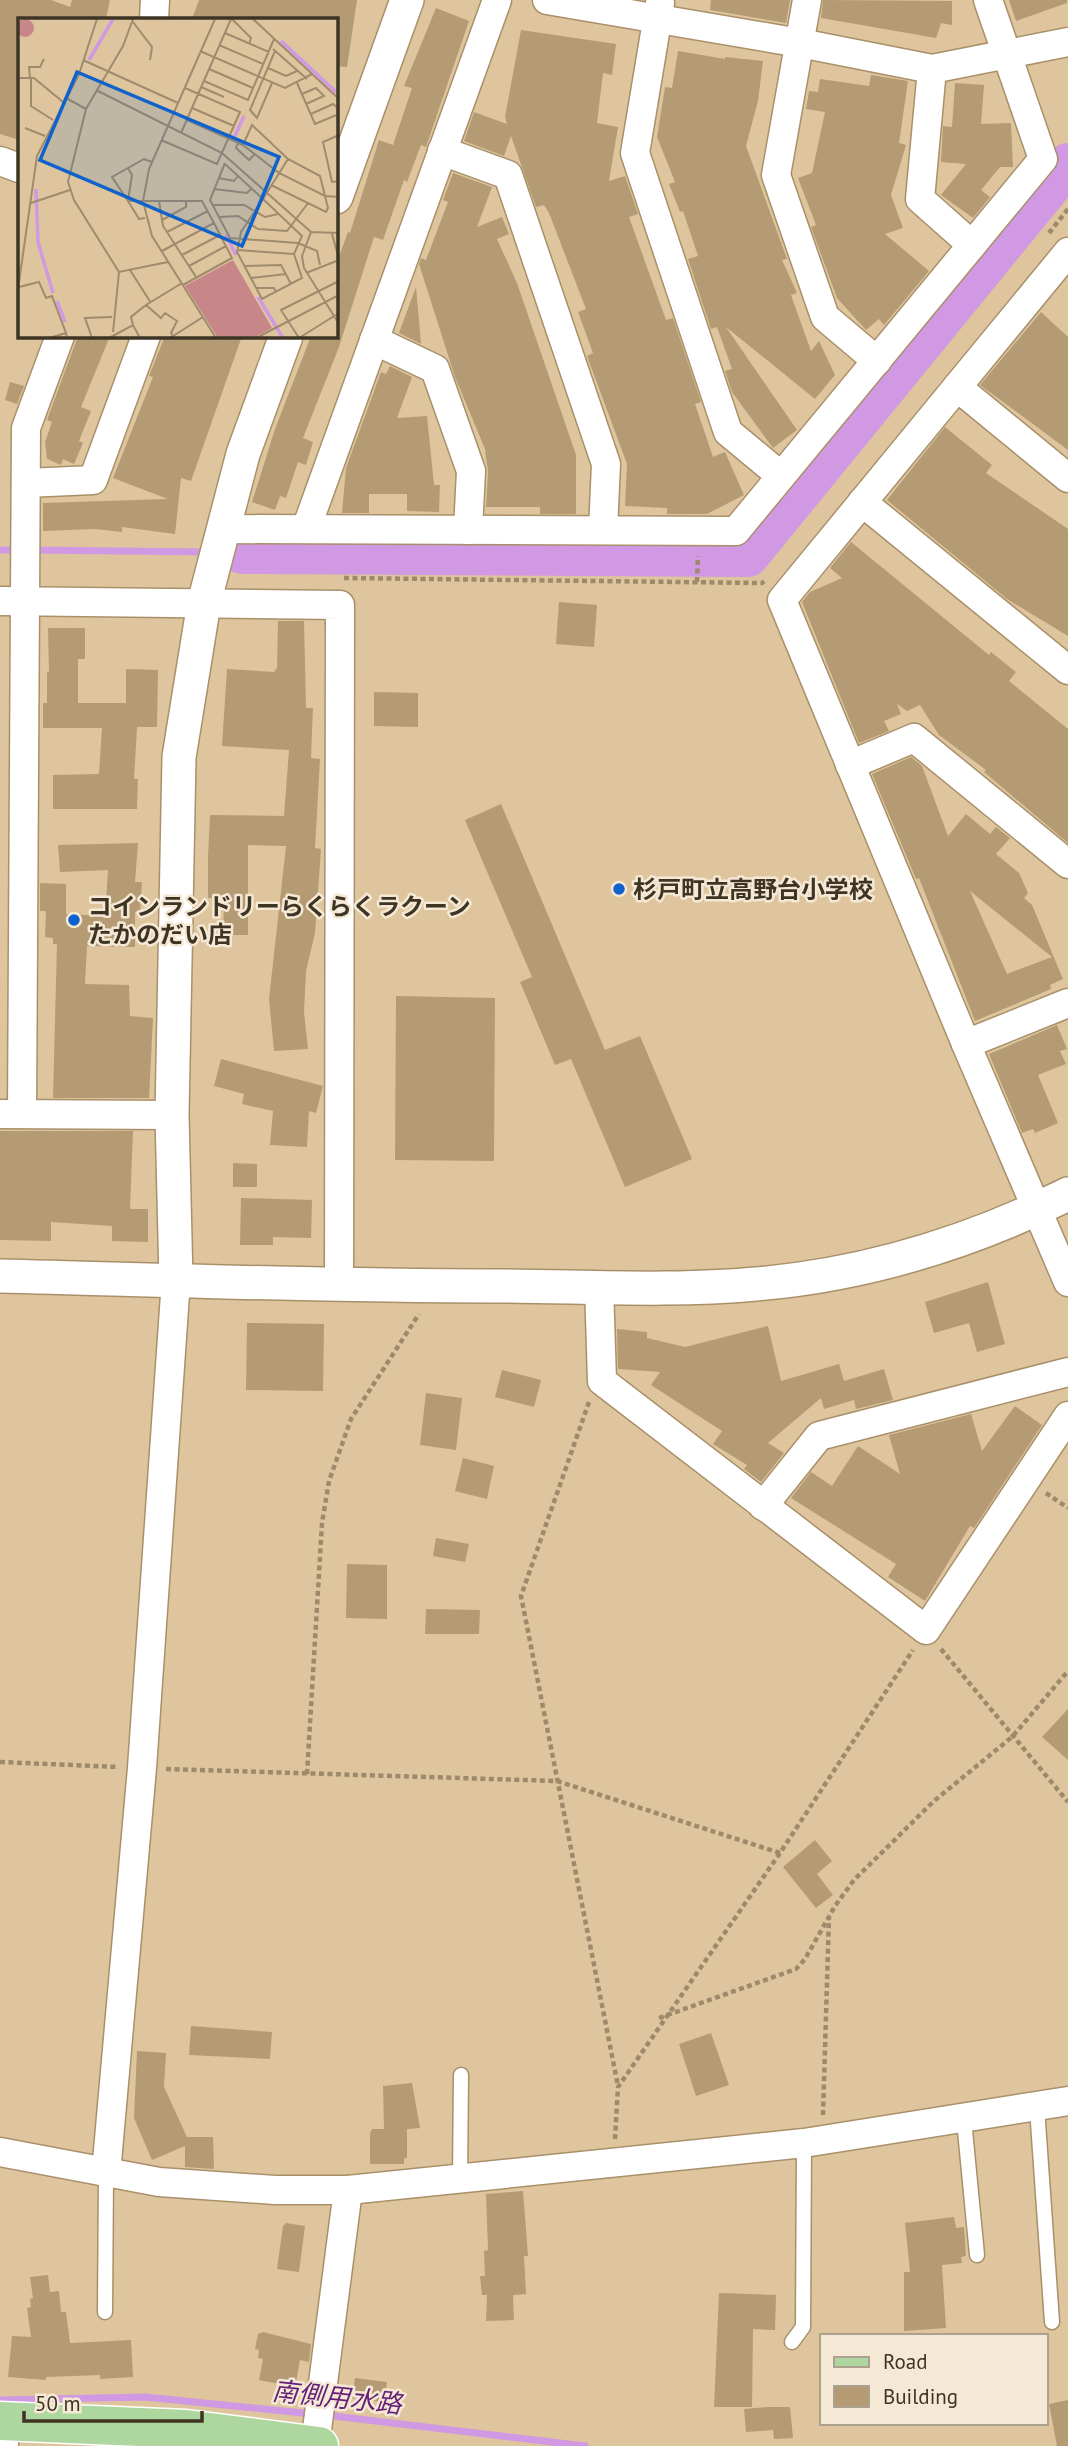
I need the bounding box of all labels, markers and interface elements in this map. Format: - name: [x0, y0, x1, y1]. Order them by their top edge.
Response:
- inset map: [18, 18, 338, 338]
- place label: 杉戸町立高野台小学校: [633, 874, 873, 905]
- marker: 杉戸町立高野台小学校: [611, 881, 627, 897]
- place label: コインランドリーらくらくラクーン たかのだい店: [88, 891, 471, 950]
- marker: コインランドリーらくらくラクーン たかのだい店: [66, 912, 82, 928]
- legend: [820, 2334, 1047, 2425]
- text: Road: [883, 2348, 927, 2375]
- water label: 南側用水路: [271, 2374, 405, 2420]
- scale bar: [24, 2380, 203, 2424]
- text: Building: [883, 2383, 958, 2410]
- text: 50 m: [35, 2390, 81, 2417]

